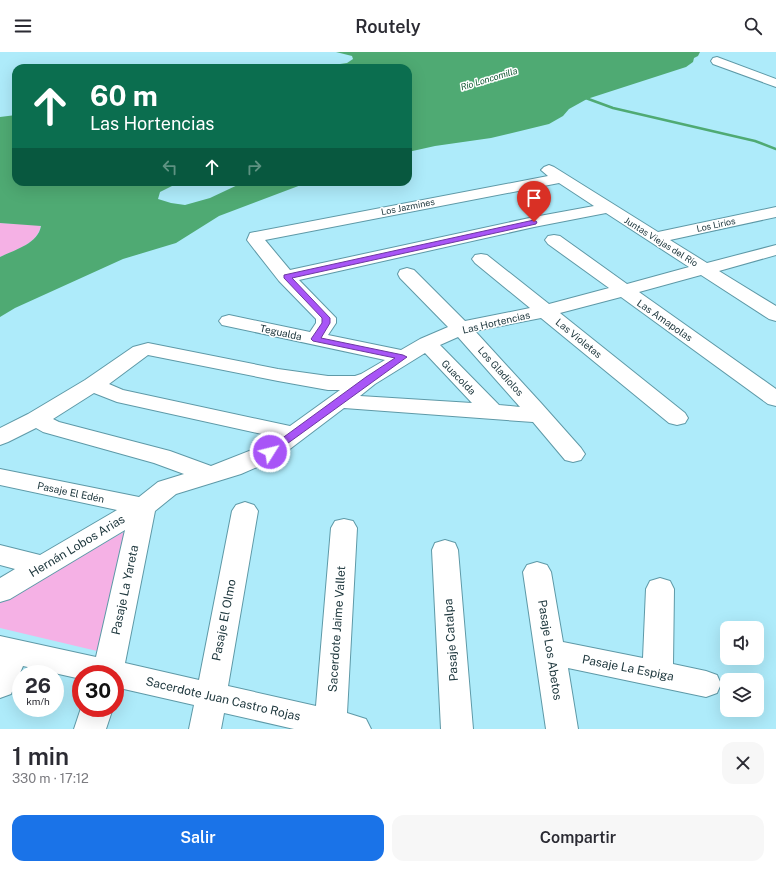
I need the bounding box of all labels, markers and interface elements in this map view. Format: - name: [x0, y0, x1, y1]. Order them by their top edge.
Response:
- icon: menu: [12, 15, 34, 37]
- icon: search: [742, 15, 764, 37]
- text: Routely: [355, 16, 421, 37]
- water label: Río Loncomilla: [459, 65, 519, 92]
- text: 60 m: [90, 79, 158, 112]
- icon: ahead: [24, 80, 76, 132]
- text: Las Hortencias: [90, 113, 214, 134]
- icon: left: [159, 156, 181, 178]
- icon: ahead: [201, 156, 223, 178]
- icon: right: [243, 156, 265, 178]
- pin: [517, 181, 551, 222]
- icon: arrive: [523, 187, 545, 209]
- street label: Los Jazmines: [380, 196, 436, 217]
- street label: Juntas Viejas del Río: [622, 214, 700, 269]
- street label: Los Lirios: [695, 215, 737, 234]
- street label: Las Amapolas: [635, 296, 695, 344]
- street label: Las Hortencias: [461, 308, 531, 336]
- street label: Las Violetas: [554, 316, 604, 360]
- street label: Tegualda: [259, 322, 303, 342]
- street label: Los Gladiolos: [476, 344, 526, 398]
- street label: Guacolda: [439, 357, 479, 397]
- position arrow: [249, 431, 291, 473]
- street label: Pasaje El Edén: [36, 479, 106, 505]
- street label: Hernán Lobos Arias: [27, 512, 127, 580]
- street label: Pasaje La Yareta: [109, 544, 141, 636]
- street label: Sacerdote Jaime Vallet: [326, 565, 348, 693]
- street label: Pasaje El Olmo: [209, 578, 239, 662]
- street label: Pasaje Catalpa: [441, 598, 461, 682]
- street label: Pasaje Los Abetos: [535, 599, 565, 701]
- map controls: [720, 621, 764, 717]
- button: sound: [720, 621, 764, 665]
- street label: Pasaje La Espiga: [581, 652, 675, 684]
- speed limit sign: 30: [72, 665, 124, 717]
- button: layers: [720, 673, 764, 717]
- text: 26: [25, 674, 51, 698]
- street label: Sacerdote Juan Castro Rojas: [144, 674, 302, 724]
- text: km/h: [26, 695, 50, 707]
- text: 1 min: [12, 742, 69, 770]
- button: close: [722, 742, 764, 784]
- text: 330 m · 17:12: [12, 771, 89, 786]
- button: Salir: [12, 815, 384, 861]
- button: Compartir: [392, 815, 764, 861]

